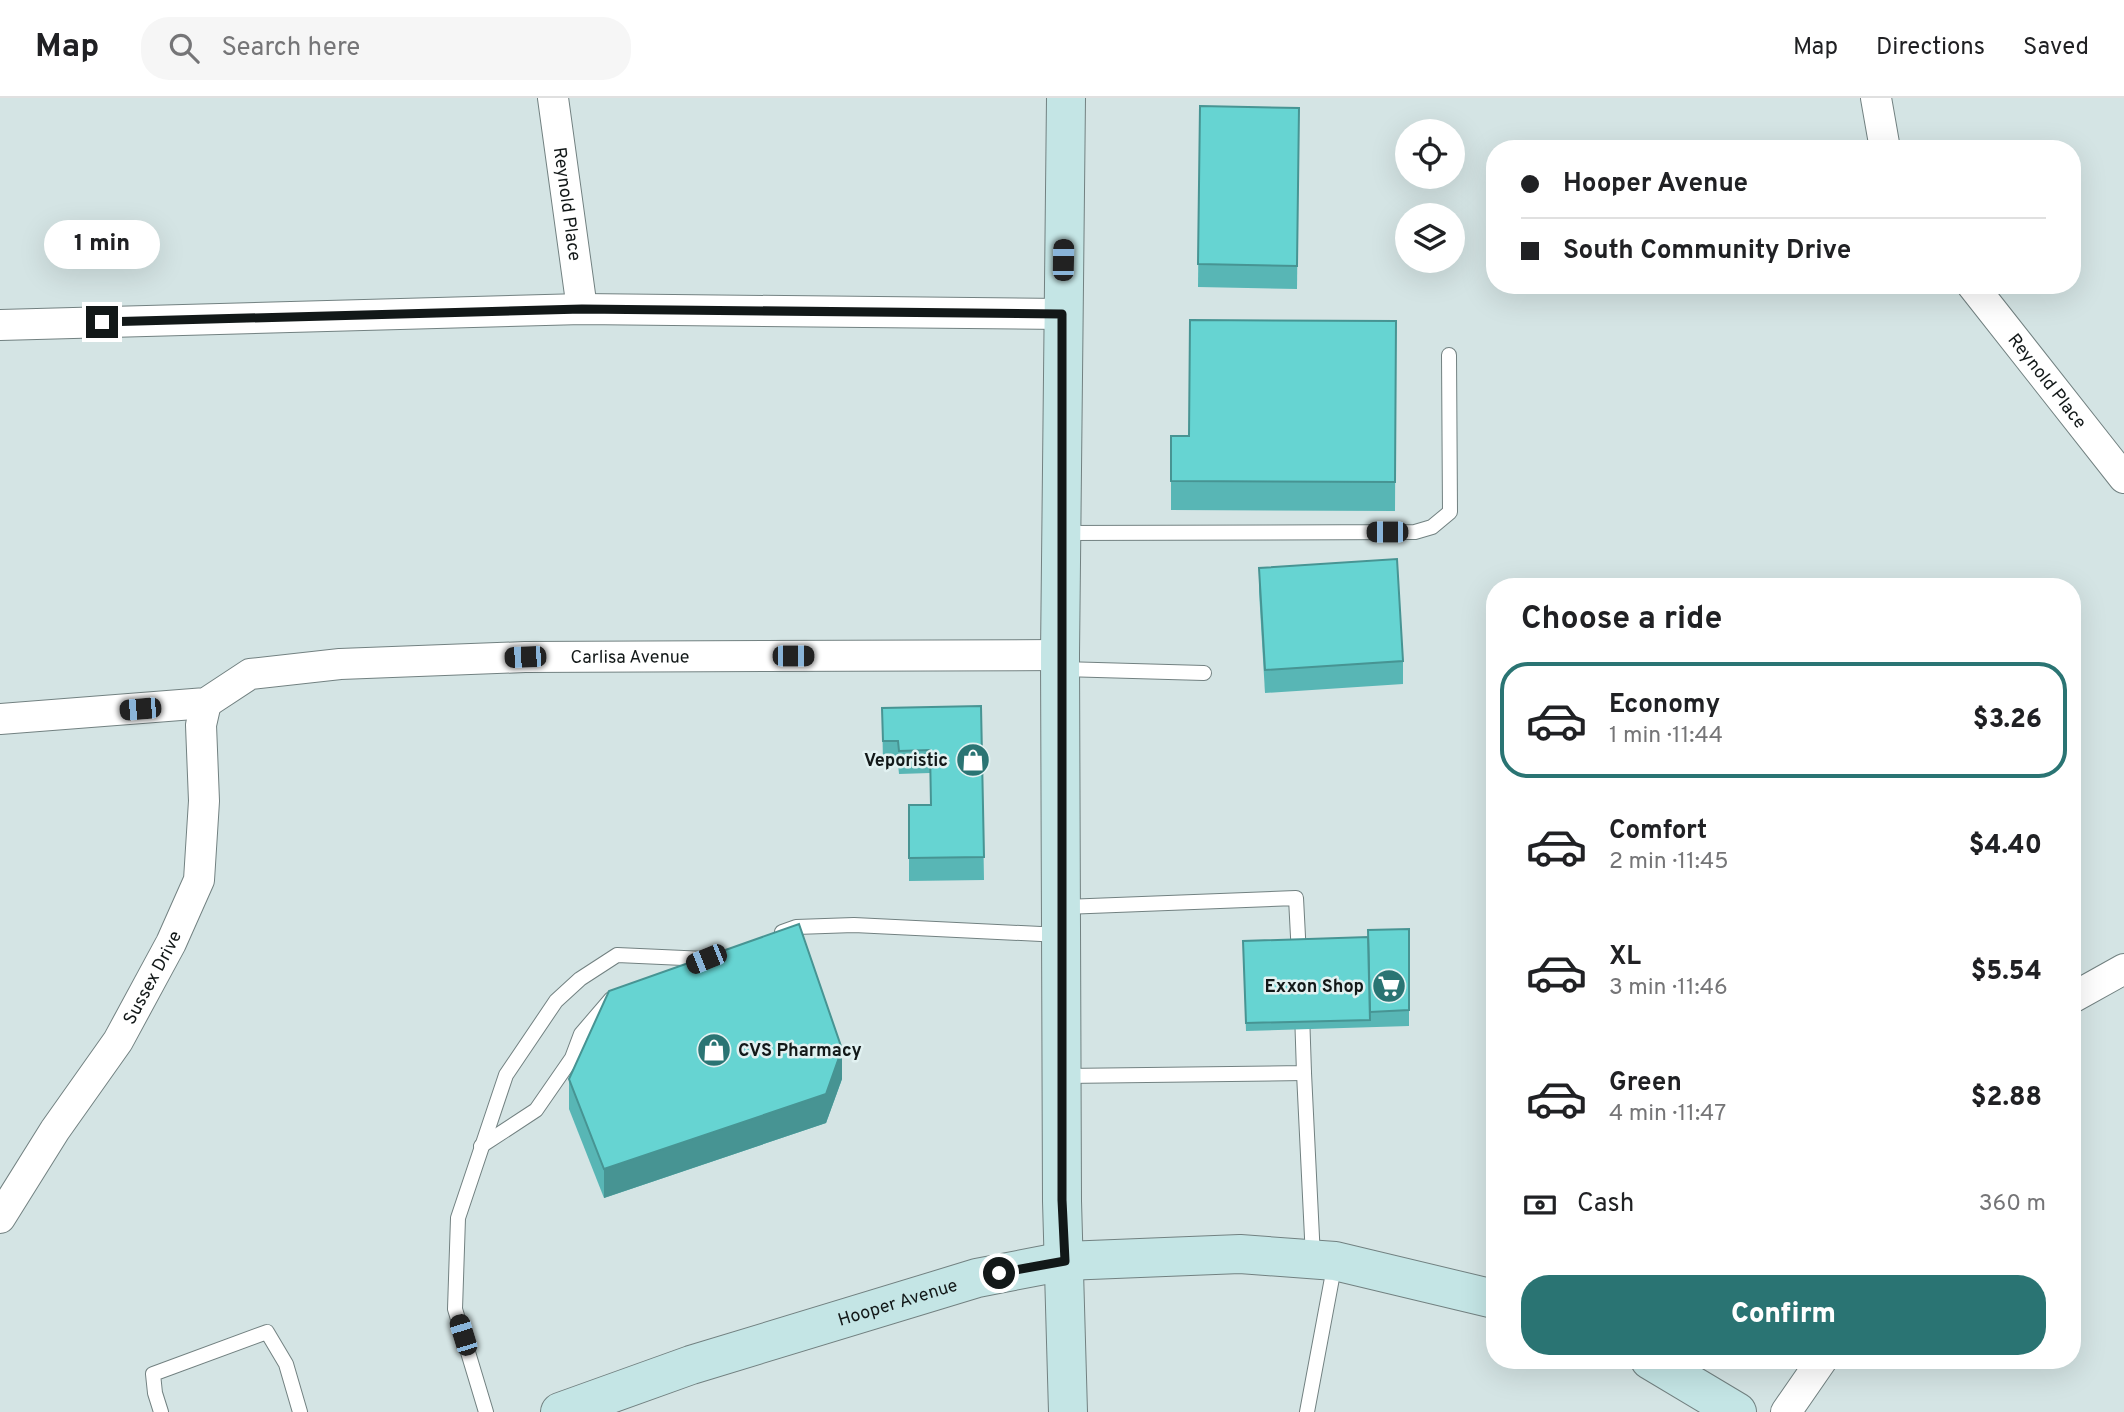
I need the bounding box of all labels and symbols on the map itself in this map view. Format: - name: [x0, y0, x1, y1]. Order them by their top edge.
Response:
- street label: Reynold Place: [547, 146, 585, 263]
- callout: 1 min: [44, 220, 160, 270]
- car: [1053, 239, 1074, 281]
- route end: [86, 306, 118, 338]
- street label: Reynold Place: [2002, 330, 2091, 434]
- car: [1367, 522, 1409, 543]
- car: [504, 646, 547, 668]
- street label: Carlisa Avenue: [570, 646, 690, 670]
- car: [773, 646, 815, 667]
- car: [119, 697, 162, 721]
- shop icon: Veporistic: [954, 741, 992, 779]
- place label: Veporistic: [864, 750, 948, 773]
- street label: Sussex Drive: [119, 928, 188, 1029]
- car: [683, 941, 730, 977]
- supermarket icon: Exxon Shop: [1370, 967, 1408, 1005]
- place label: Exxon Shop: [1265, 976, 1364, 999]
- shop icon: CVS Pharmacy: [695, 1031, 733, 1069]
- place label: CVS Pharmacy: [738, 1040, 862, 1063]
- route start: [983, 1257, 1015, 1289]
- street label: Hooper Avenue: [835, 1275, 961, 1333]
- car: [447, 1312, 480, 1358]

